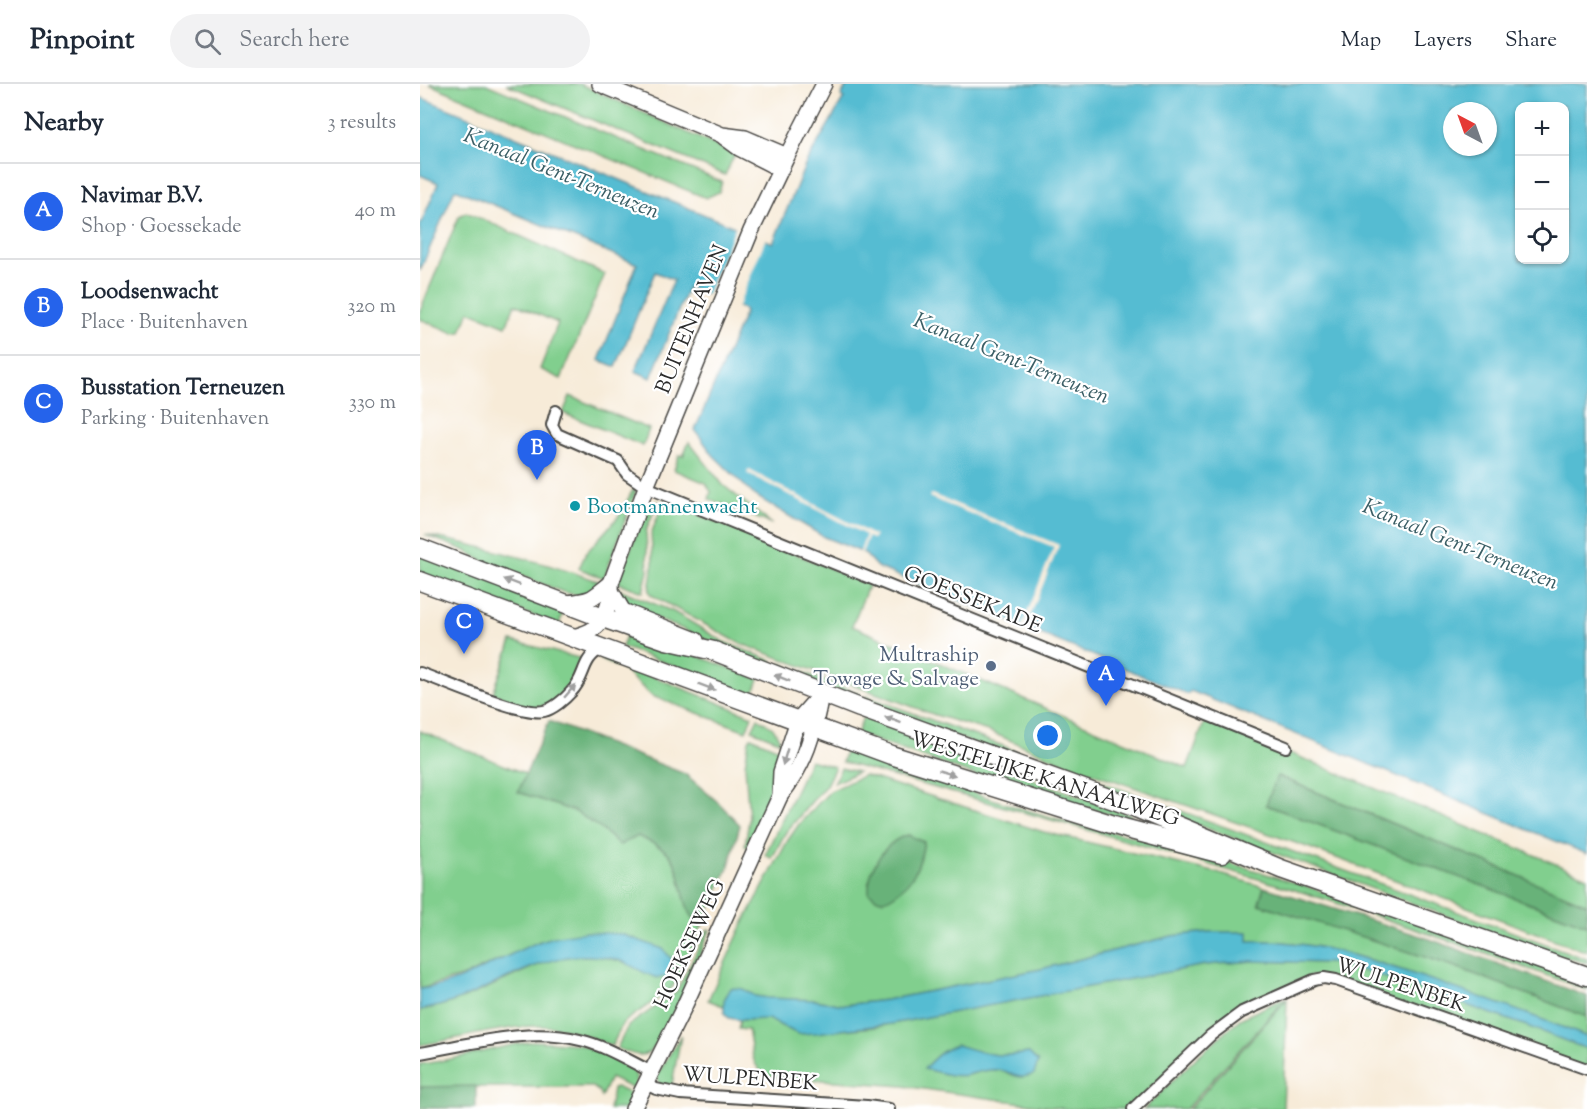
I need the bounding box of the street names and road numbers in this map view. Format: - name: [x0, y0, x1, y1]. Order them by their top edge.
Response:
- street label: BUITENHAVEN: [649, 240, 737, 399]
- street label: GOESSEKADE: [898, 559, 1046, 642]
- street label: WESTELIJKE KANAALWEG: [906, 725, 1183, 835]
- street label: HOEKSEWEG: [648, 875, 734, 1015]
- street label: WULPENBEK: [1331, 951, 1469, 1021]
- street label: WULPENBEK: [681, 1060, 818, 1100]

